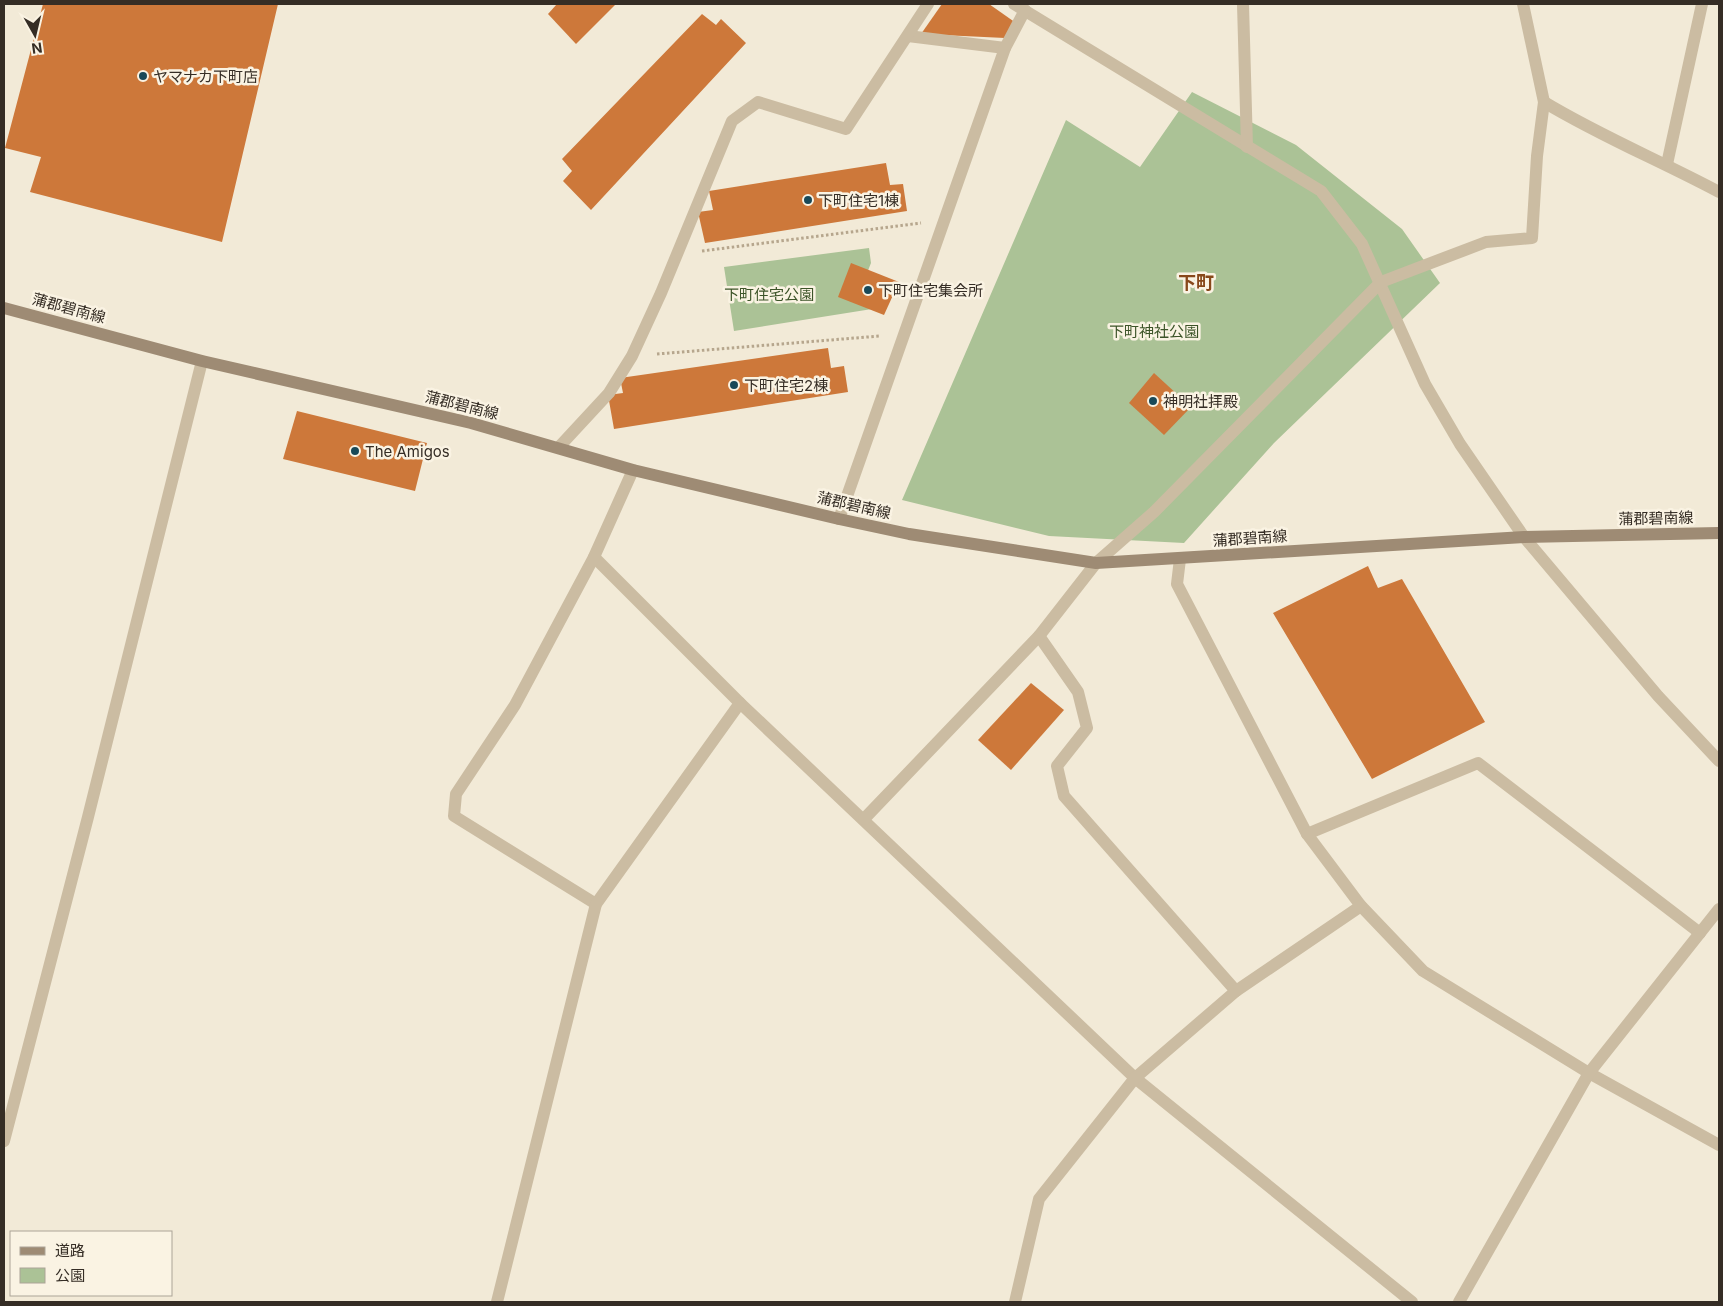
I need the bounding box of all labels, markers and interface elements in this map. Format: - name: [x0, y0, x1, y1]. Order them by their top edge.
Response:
- north arrow: [10, 10, 60, 60]
- text: N: [30, 39, 43, 58]
- place label: ヤマナカ下町店: [153, 67, 258, 86]
- marker: ヤマナカ下町店: [137, 70, 149, 82]
- place label: 下町住宅1棟: [818, 191, 899, 210]
- marker: 下町住宅1棟: [802, 194, 814, 206]
- district label: 下町: [1178, 272, 1214, 293]
- place label: 下町住宅集会所: [878, 281, 983, 300]
- marker: 下町住宅集会所: [862, 284, 874, 296]
- park label: 下町住宅公園: [724, 285, 814, 304]
- street label: 蒲郡碧南線: [30, 289, 108, 327]
- park label: 下町神社公園: [1109, 322, 1199, 341]
- place label: 下町住宅2棟: [744, 376, 828, 395]
- marker: 下町住宅2棟: [728, 379, 740, 391]
- street label: 蒲郡碧南線: [423, 387, 501, 423]
- place label: 神明社拝殿: [1163, 392, 1238, 411]
- marker: 神明社拝殿: [1147, 395, 1159, 407]
- place label: The Amigos: [365, 442, 450, 461]
- marker: The Amigos: [349, 445, 361, 457]
- street label: 蒲郡碧南線: [815, 487, 893, 523]
- street label: 蒲郡碧南線: [1618, 508, 1694, 528]
- street label: 蒲郡碧南線: [1212, 526, 1288, 550]
- legend: [10, 1231, 172, 1296]
- text: 道路: [55, 1241, 85, 1260]
- text: 公園: [55, 1266, 85, 1285]

